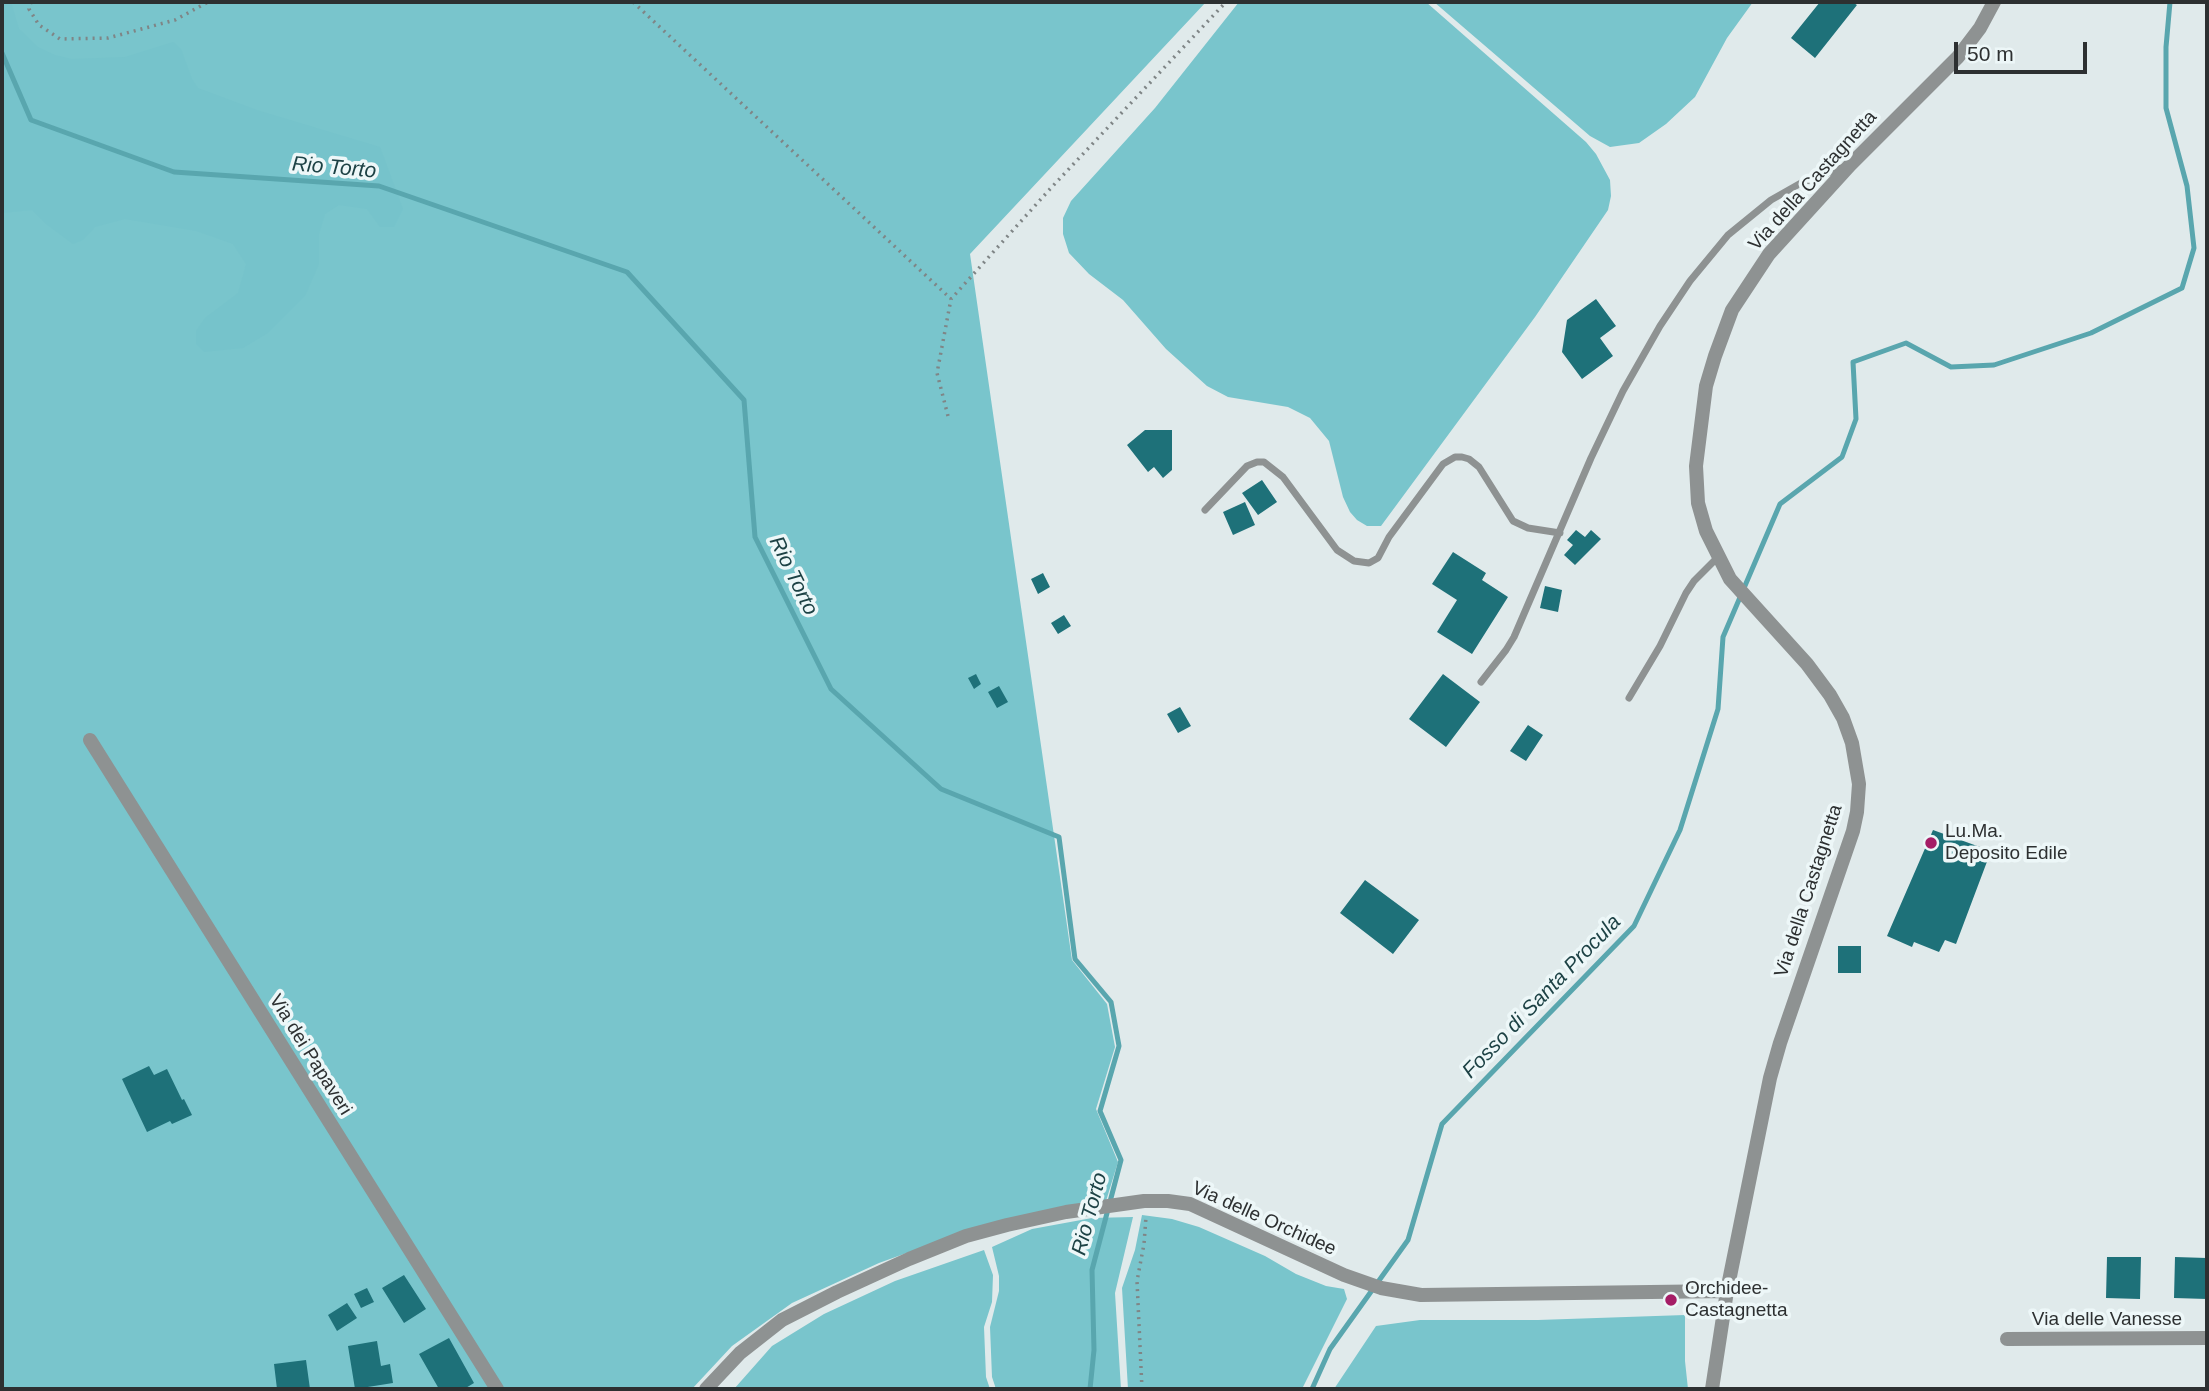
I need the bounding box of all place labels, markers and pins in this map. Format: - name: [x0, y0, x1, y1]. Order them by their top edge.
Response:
- place label: Lu.Ma. Deposito Edile: [1945, 821, 2068, 865]
- marker: Lu.Ma. Deposito Edile: [1923, 835, 1939, 851]
- place label: Orchidee- Castagnetta: [1685, 1278, 1787, 1322]
- marker: Orchidee- Castagnetta: [1663, 1292, 1679, 1308]

